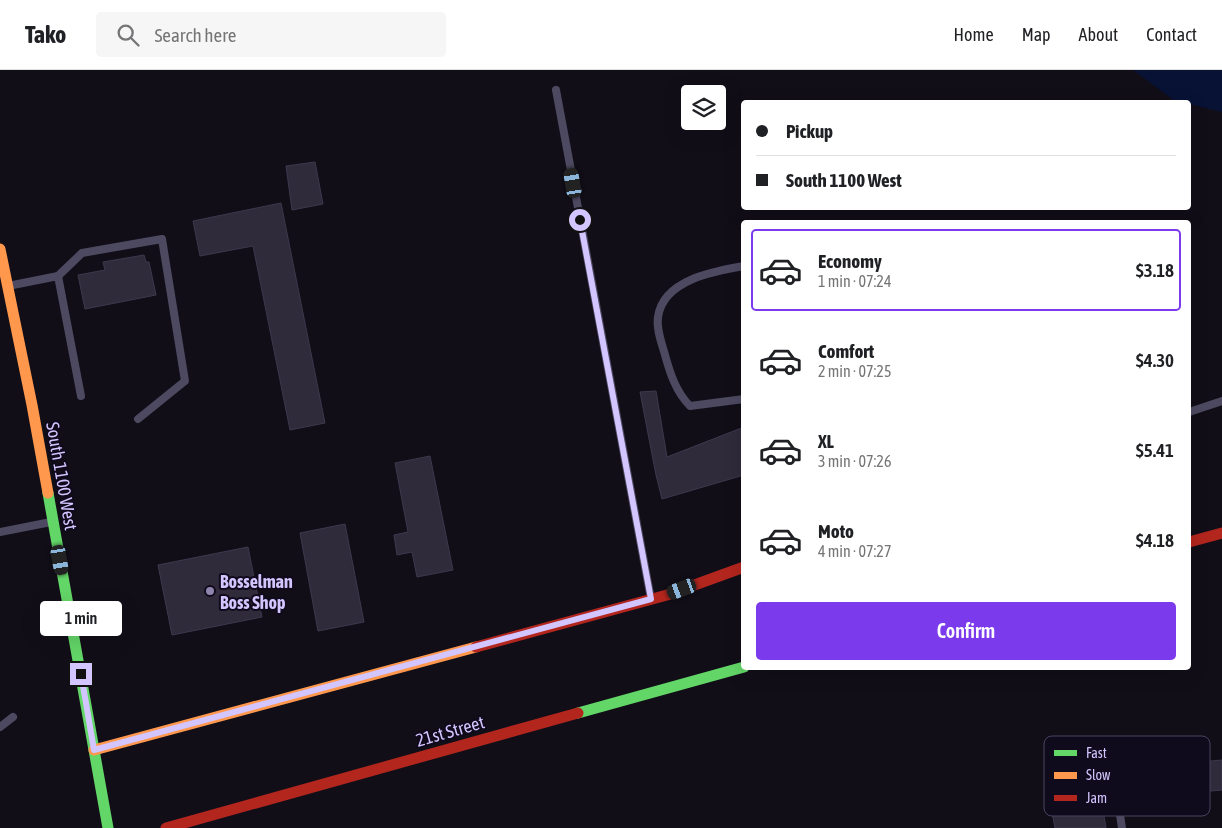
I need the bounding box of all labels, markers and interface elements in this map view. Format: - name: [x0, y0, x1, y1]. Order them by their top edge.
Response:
- search box: [96, 12, 446, 57]
- text: Tako: [25, 21, 66, 48]
- icon: search: [114, 21, 142, 49]
- text: Search here: [154, 24, 236, 46]
- text: Home: [954, 24, 994, 45]
- text: Map: [1022, 24, 1051, 45]
- text: About: [1079, 24, 1118, 45]
- text: Contact: [1146, 24, 1197, 45]
- map controls: [681, 85, 726, 130]
- button: layers: [681, 85, 726, 130]
- text: Pickup: [786, 120, 833, 142]
- car: [563, 167, 582, 199]
- text: South 1100 West: [786, 169, 902, 191]
- route start: [569, 209, 591, 231]
- icon: car: [758, 248, 803, 293]
- text: Economy: [818, 250, 882, 272]
- text: $3.18: [1136, 259, 1174, 281]
- text: 1 min · 07:24: [818, 272, 891, 290]
- icon: car: [758, 338, 803, 383]
- text: Comfort: [818, 340, 874, 362]
- text: $4.30: [1136, 349, 1174, 371]
- text: 2 min · 07:25: [818, 362, 891, 380]
- street label: South 1100 West: [42, 420, 82, 532]
- icon: car: [758, 428, 803, 473]
- text: XL: [818, 430, 834, 452]
- text: $5.41: [1136, 439, 1174, 461]
- text: 3 min · 07:26: [818, 452, 891, 470]
- icon: car: [758, 518, 803, 563]
- text: Moto: [818, 520, 854, 542]
- text: $4.18: [1136, 529, 1174, 551]
- text: 4 min · 07:27: [818, 542, 891, 560]
- car: [50, 544, 69, 576]
- place label: Bosselman Boss Shop: [220, 571, 293, 613]
- car: [665, 577, 698, 601]
- marker: Bosselman Boss Shop: [204, 585, 216, 597]
- callout: 1 min: [40, 602, 122, 636]
- button: Confirm: [756, 602, 1176, 660]
- text: 1 min: [65, 609, 97, 627]
- route end: [70, 663, 92, 685]
- street label: 21st Street: [413, 711, 487, 751]
- legend: [1044, 736, 1210, 816]
- text: Fast: [1086, 745, 1107, 761]
- text: Slow: [1086, 767, 1111, 783]
- text: Jam: [1086, 790, 1107, 806]

